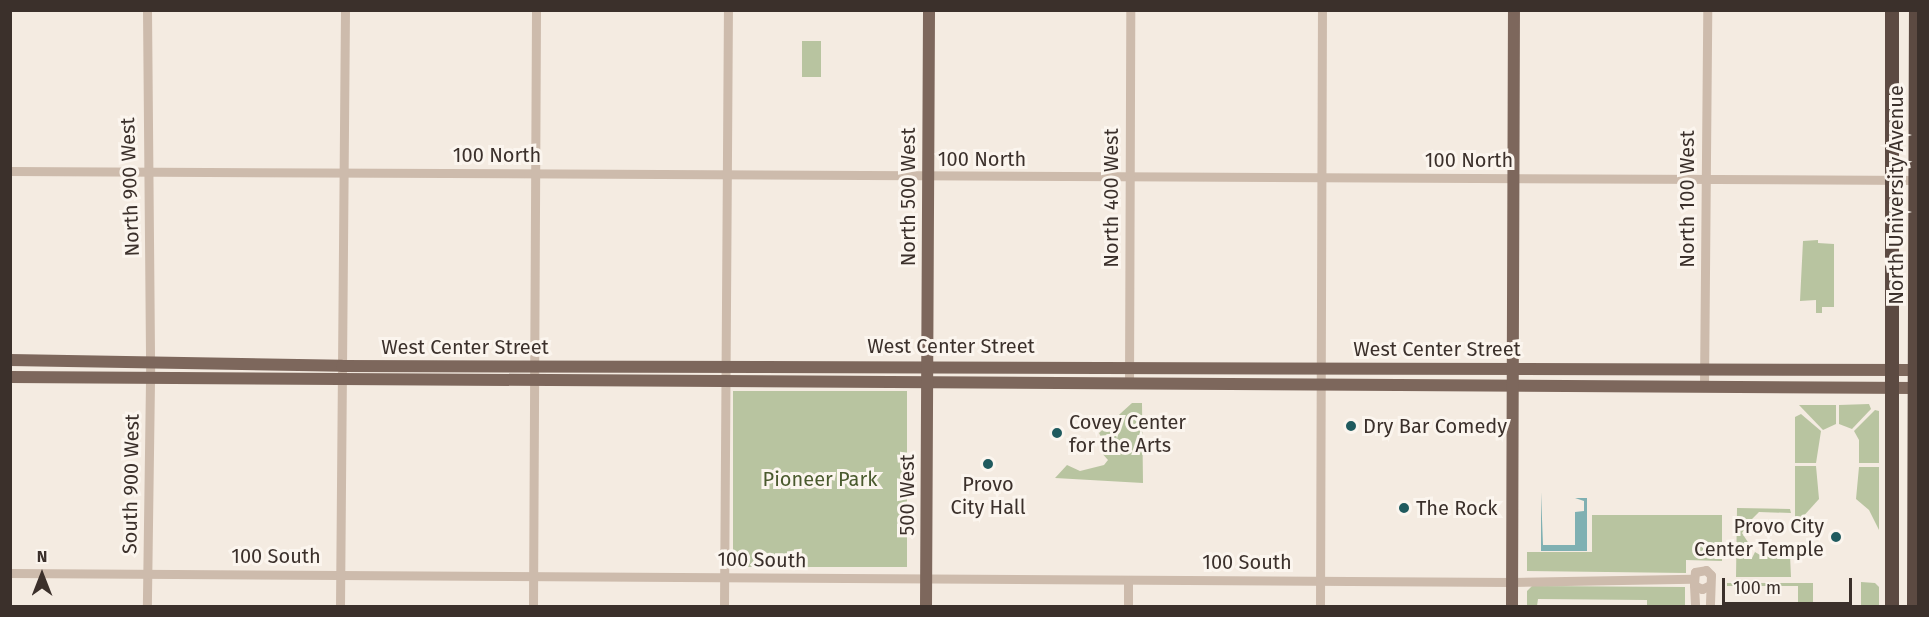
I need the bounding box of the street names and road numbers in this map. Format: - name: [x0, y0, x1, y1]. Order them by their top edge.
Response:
- street label: North University Avenue: [1884, 85, 1908, 305]
- street label: North 900 West: [116, 117, 144, 257]
- street label: North 500 West: [896, 128, 920, 266]
- street label: North 400 West: [1099, 128, 1123, 268]
- street label: North 100 West: [1675, 130, 1699, 268]
- street label: 100 North: [453, 143, 541, 167]
- street label: 100 North: [938, 147, 1026, 171]
- street label: 100 North: [1425, 148, 1513, 172]
- street label: West Center Street: [867, 334, 1035, 358]
- street label: West Center Street: [381, 335, 549, 359]
- street label: West Center Street: [1353, 337, 1521, 361]
- street label: South 900 West: [118, 414, 144, 554]
- street label: 500 West: [895, 454, 919, 536]
- street label: 100 South: [231, 544, 321, 568]
- street label: 100 South: [717, 547, 807, 573]
- street label: 100 South: [1202, 550, 1292, 574]

